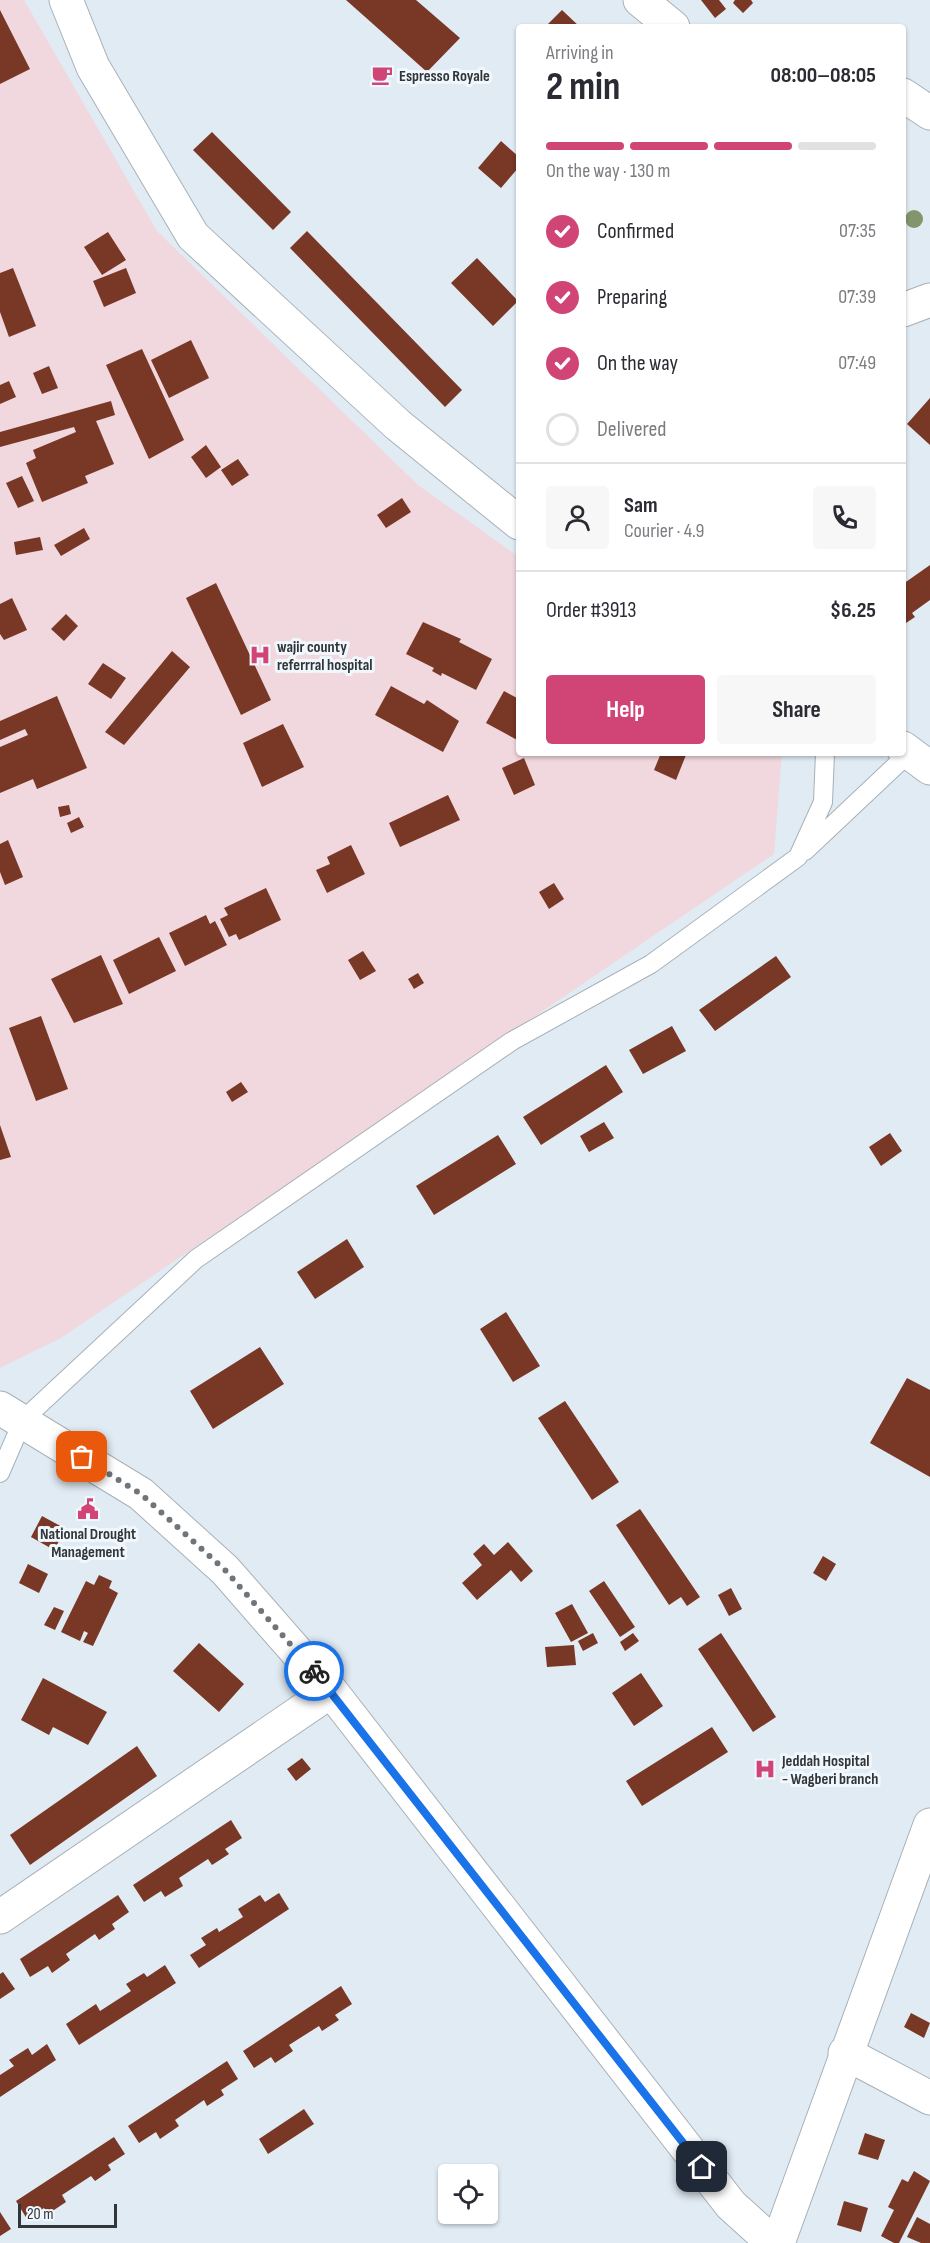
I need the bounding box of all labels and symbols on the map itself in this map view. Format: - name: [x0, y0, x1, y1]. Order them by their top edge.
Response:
- cafe icon: Espresso Royale: [370, 63, 394, 87]
- place label: Espresso Royale: [399, 67, 490, 86]
- place label: wajir county referrral hospital: [277, 638, 373, 675]
- hospital icon: wajir county referrral hospital: [248, 643, 272, 667]
- pin: [56, 1431, 107, 1482]
- public building icon: National Drought Management: [76, 1497, 100, 1521]
- place label: National Drought Management: [40, 1525, 136, 1562]
- courier: [284, 1641, 344, 1701]
- place label: Jeddah Hospital - Wagberi branch: [781, 1752, 878, 1789]
- hospital icon: Jeddah Hospital - Wagberi branch: [753, 1757, 777, 1781]
- pin: [676, 2141, 727, 2192]
- scale bar: [18, 2201, 117, 2228]

